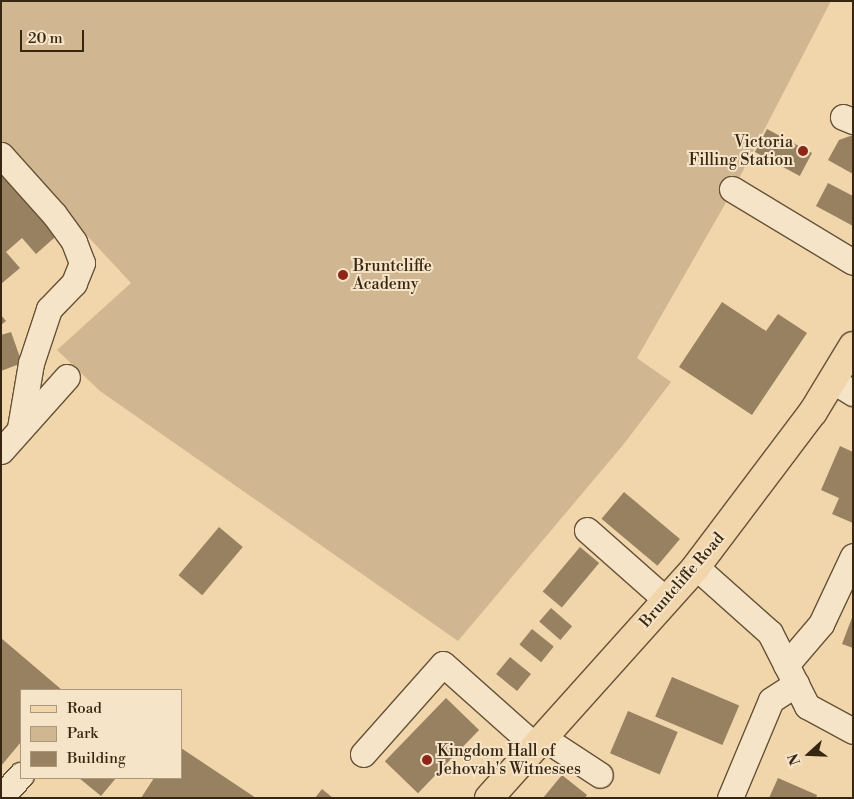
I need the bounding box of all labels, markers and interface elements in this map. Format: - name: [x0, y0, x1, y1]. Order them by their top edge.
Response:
- scale bar: [22, 20, 86, 52]
- text: 20 m: [28, 29, 63, 48]
- place label: Victoria Filling Station: [689, 132, 793, 170]
- marker: Victoria Filling Station: [797, 145, 809, 157]
- place label: Bruntcliffe Academy: [353, 256, 432, 294]
- marker: Bruntcliffe Academy: [337, 269, 349, 281]
- street label: Bruntcliffe Road: [636, 529, 728, 631]
- legend: [20, 689, 182, 779]
- text: Road: [67, 699, 102, 718]
- text: Park: [67, 724, 98, 743]
- north arrow: [784, 729, 834, 779]
- place label: Kingdom Hall of Jehovah's Witnesses: [437, 741, 581, 779]
- text: Building: [67, 749, 126, 768]
- text: N: [785, 751, 805, 767]
- marker: Kingdom Hall of Jehovah's Witnesses: [421, 754, 433, 766]

